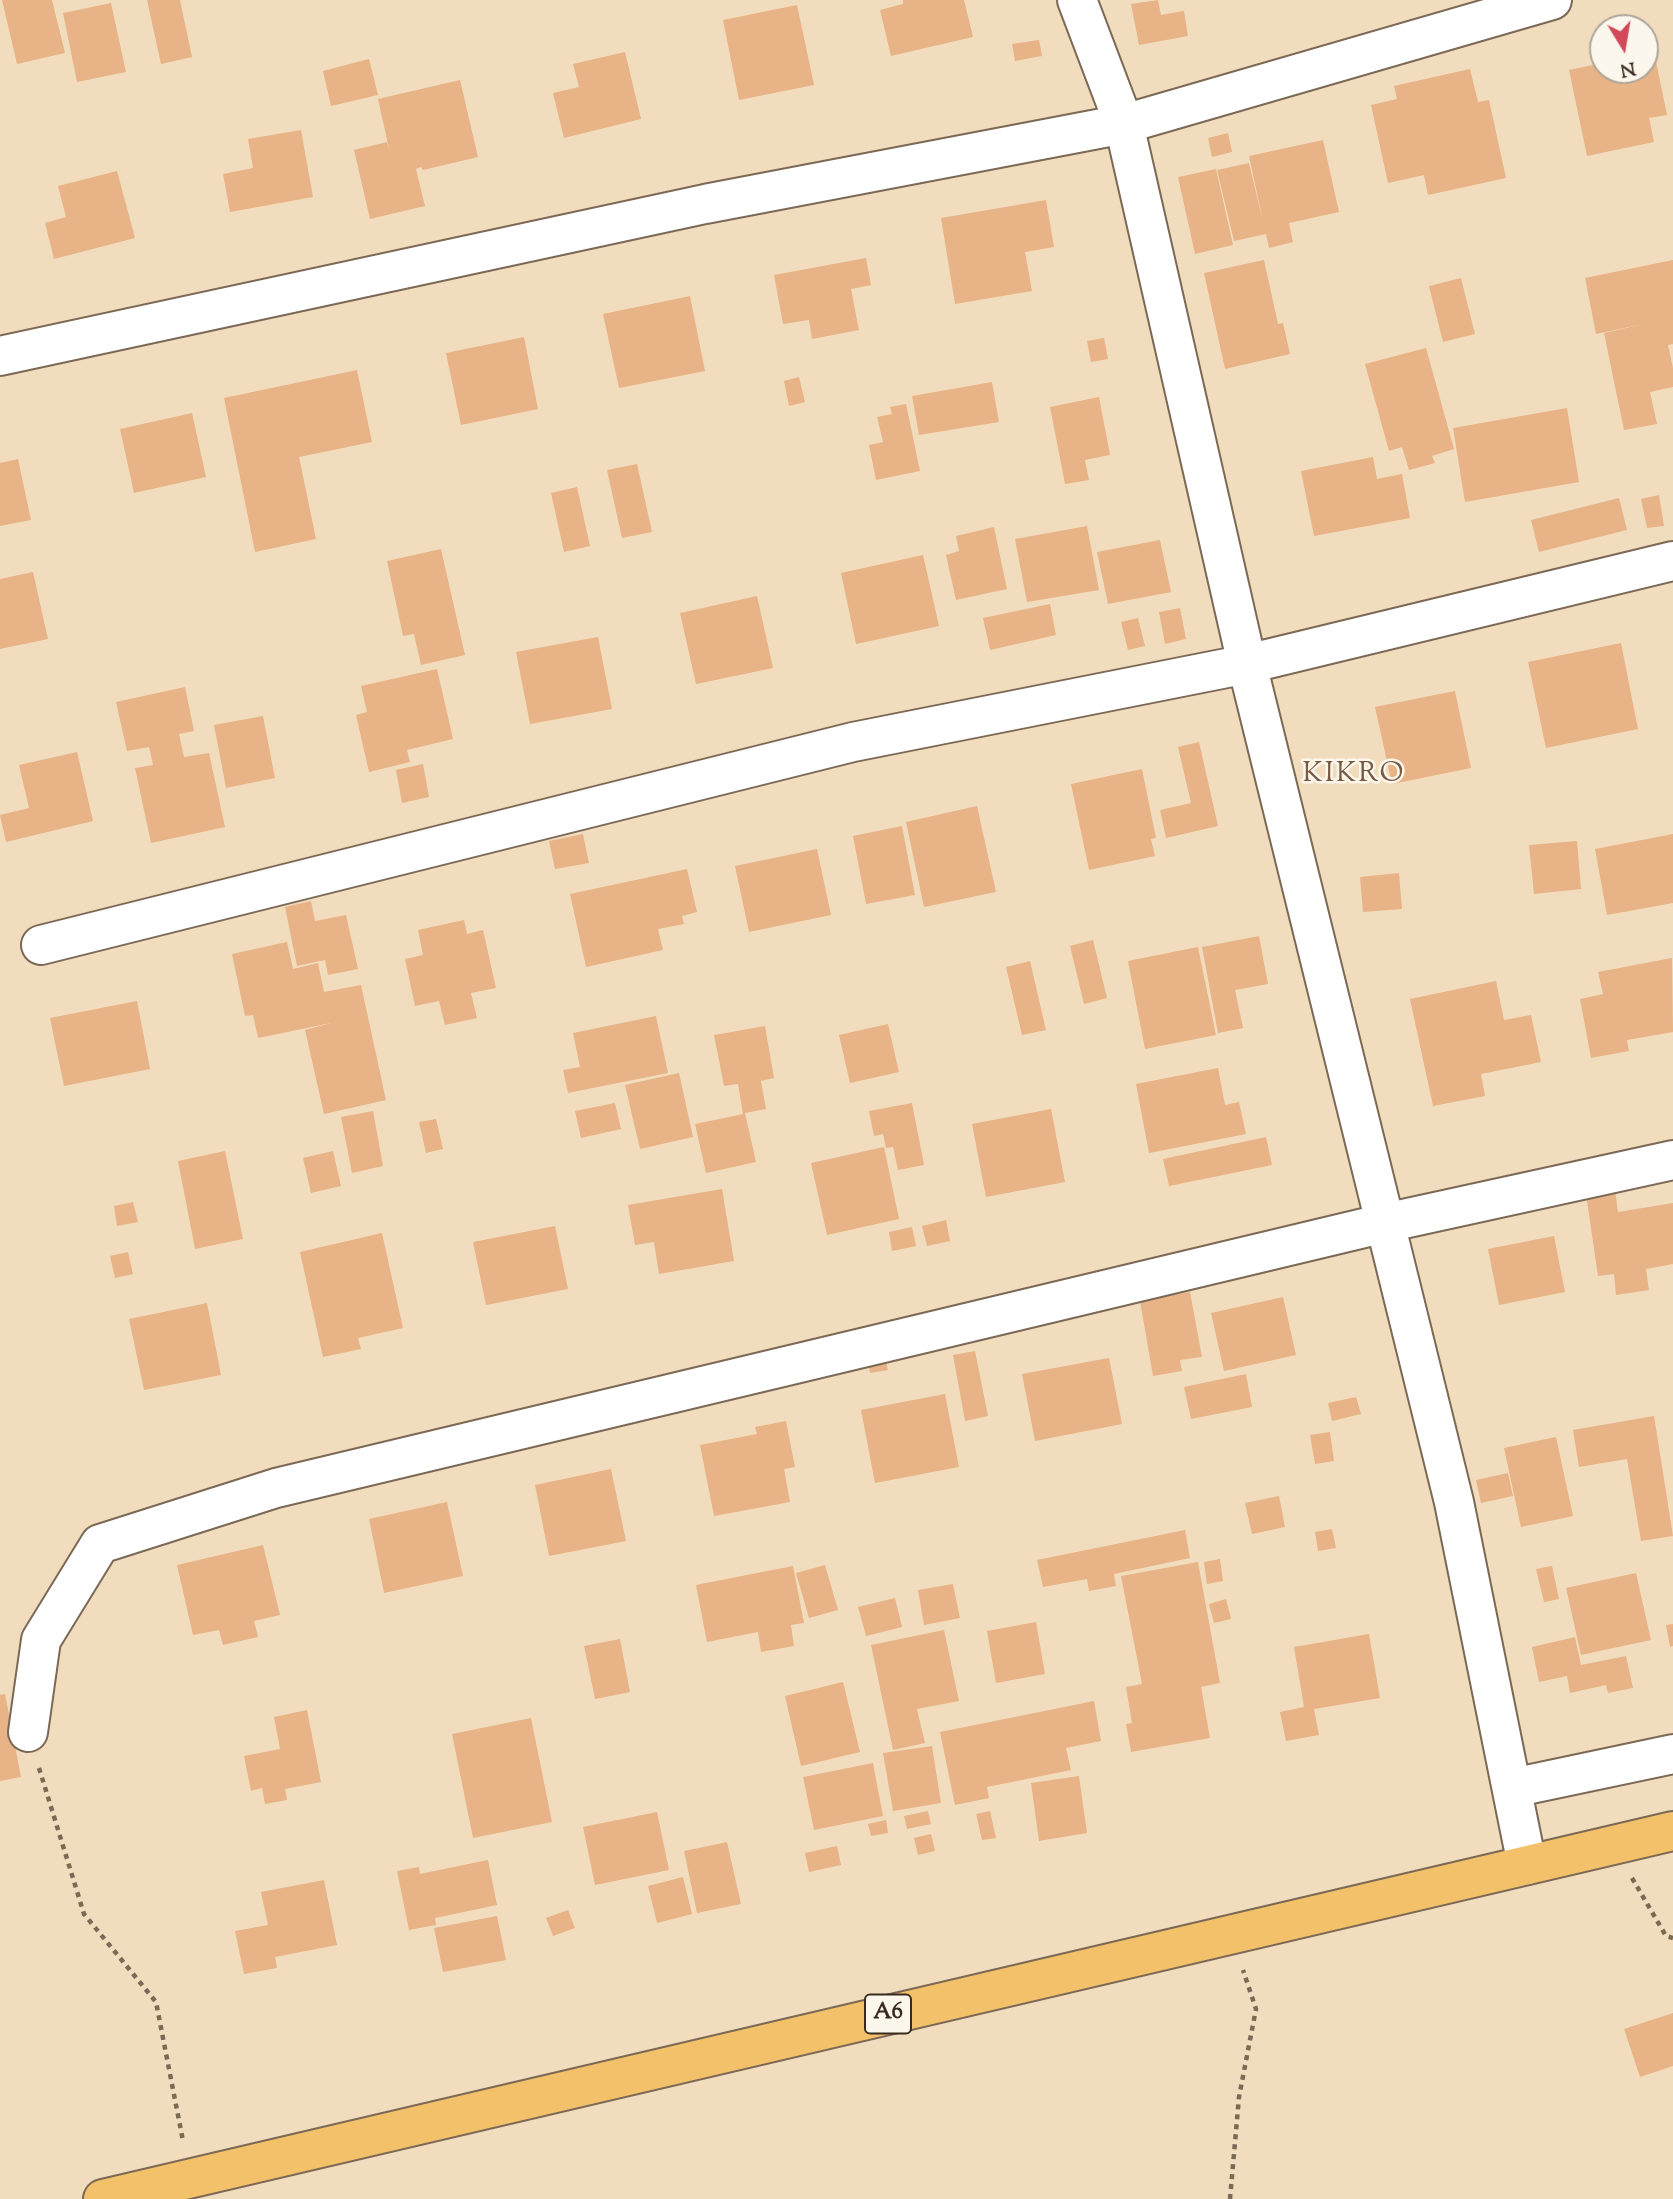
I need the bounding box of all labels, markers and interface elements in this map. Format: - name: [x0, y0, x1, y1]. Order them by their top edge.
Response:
- north arrow: [1589, 14, 1659, 84]
- text: N: [1618, 53, 1638, 83]
- district label: KIKRO: [1303, 759, 1405, 793]
- road number: A6: [865, 1994, 911, 2034]

